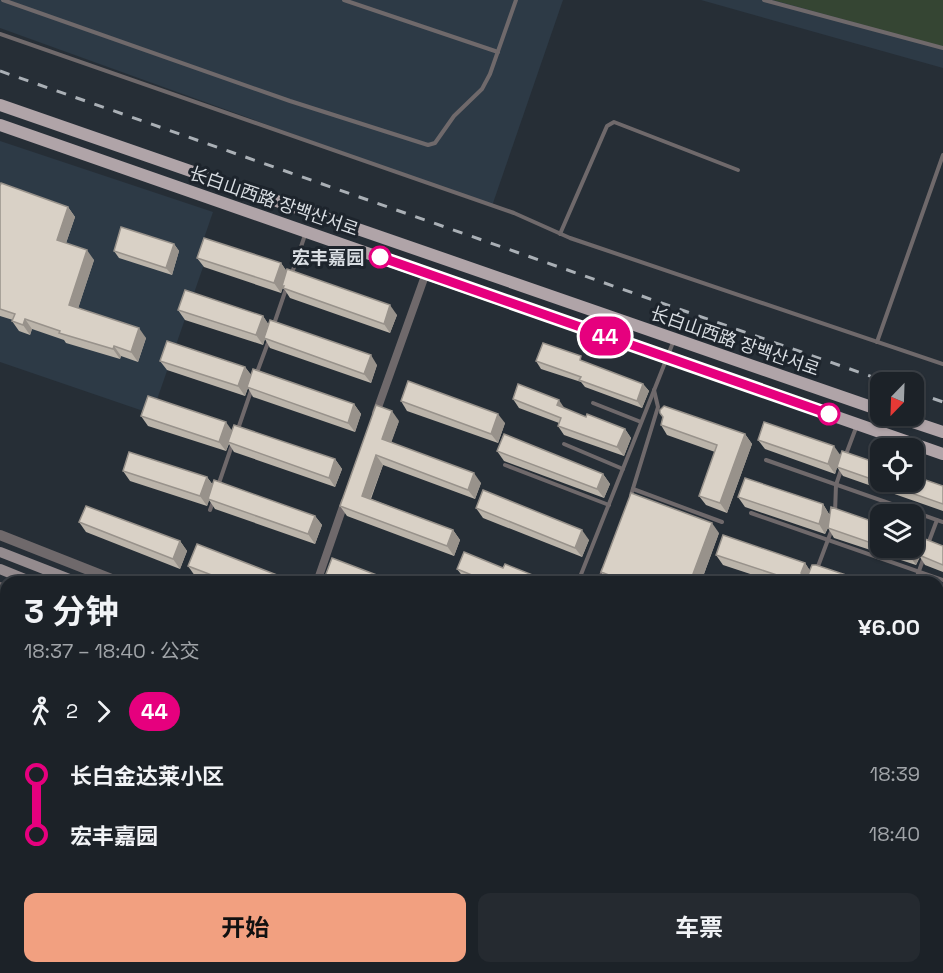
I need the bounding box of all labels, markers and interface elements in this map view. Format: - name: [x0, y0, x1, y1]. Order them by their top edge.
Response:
- street label: 长白山西路 장백산서로: [186, 161, 362, 241]
- place label: 宏丰嘉园: [292, 246, 364, 269]
- marker: 宏丰嘉园: [369, 246, 391, 268]
- street label: 长白山西路 장백산서로: [647, 301, 823, 381]
- line badge: 44: [578, 316, 632, 356]
- text: 44: [592, 323, 618, 350]
- north arrow: [870, 372, 924, 426]
- map controls: [870, 372, 924, 558]
- unlabelled marker: [818, 403, 840, 425]
- button: locate: [870, 438, 924, 492]
- button: layers: [870, 504, 924, 558]
- text: 3 分钟: [24, 591, 118, 633]
- text: ¥6.00: [858, 613, 920, 641]
- text: 18:37 – 18:40 · 公交: [24, 638, 200, 664]
- icon: walk: [24, 695, 57, 728]
- icon: forward: [87, 695, 120, 728]
- text: 2: [66, 698, 78, 724]
- text: 44: [141, 698, 168, 725]
- text: 18:39: [870, 761, 920, 787]
- text: 长白金达莱小区: [70, 762, 224, 790]
- text: 18:40: [869, 821, 920, 847]
- text: 宏丰嘉园: [70, 822, 158, 850]
- button: 开始: [24, 893, 466, 962]
- button: 车票: [478, 893, 920, 962]

